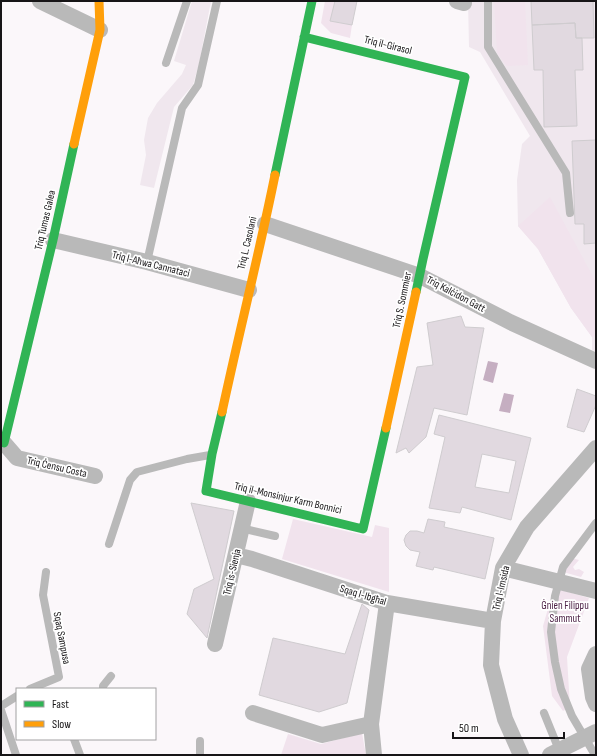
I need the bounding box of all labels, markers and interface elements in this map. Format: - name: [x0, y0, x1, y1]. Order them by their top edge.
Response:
- street label: Triq il-Girasol: [363, 33, 413, 57]
- street label: Triq Tumas Galea: [32, 189, 58, 251]
- street label: Triq L. Casolani: [235, 215, 259, 271]
- street label: Triq l-Aħwa Cannataci: [111, 248, 191, 280]
- street label: Triq S. Sommier: [390, 271, 414, 329]
- street label: Triq Kalċidon Gatt: [424, 273, 488, 315]
- street label: Triq Ċensu Costa: [26, 453, 88, 480]
- street label: Triq il-Monsinjur Karm Bonnici: [233, 479, 343, 517]
- street label: Triq is-Sienja: [220, 548, 244, 596]
- street label: Triq l-Imsida: [490, 564, 512, 612]
- street label: Sqaq l-Ibgħal: [338, 582, 388, 608]
- park label: Ġnien Filippu Sammut: [541, 598, 589, 625]
- street label: Sqaq Sampusa: [51, 611, 73, 665]
- legend: [16, 688, 156, 740]
- text: Fast: [52, 697, 69, 712]
- scale bar: [453, 714, 564, 740]
- text: Slow: [52, 717, 71, 732]
- text: 50 m: [459, 721, 479, 736]

